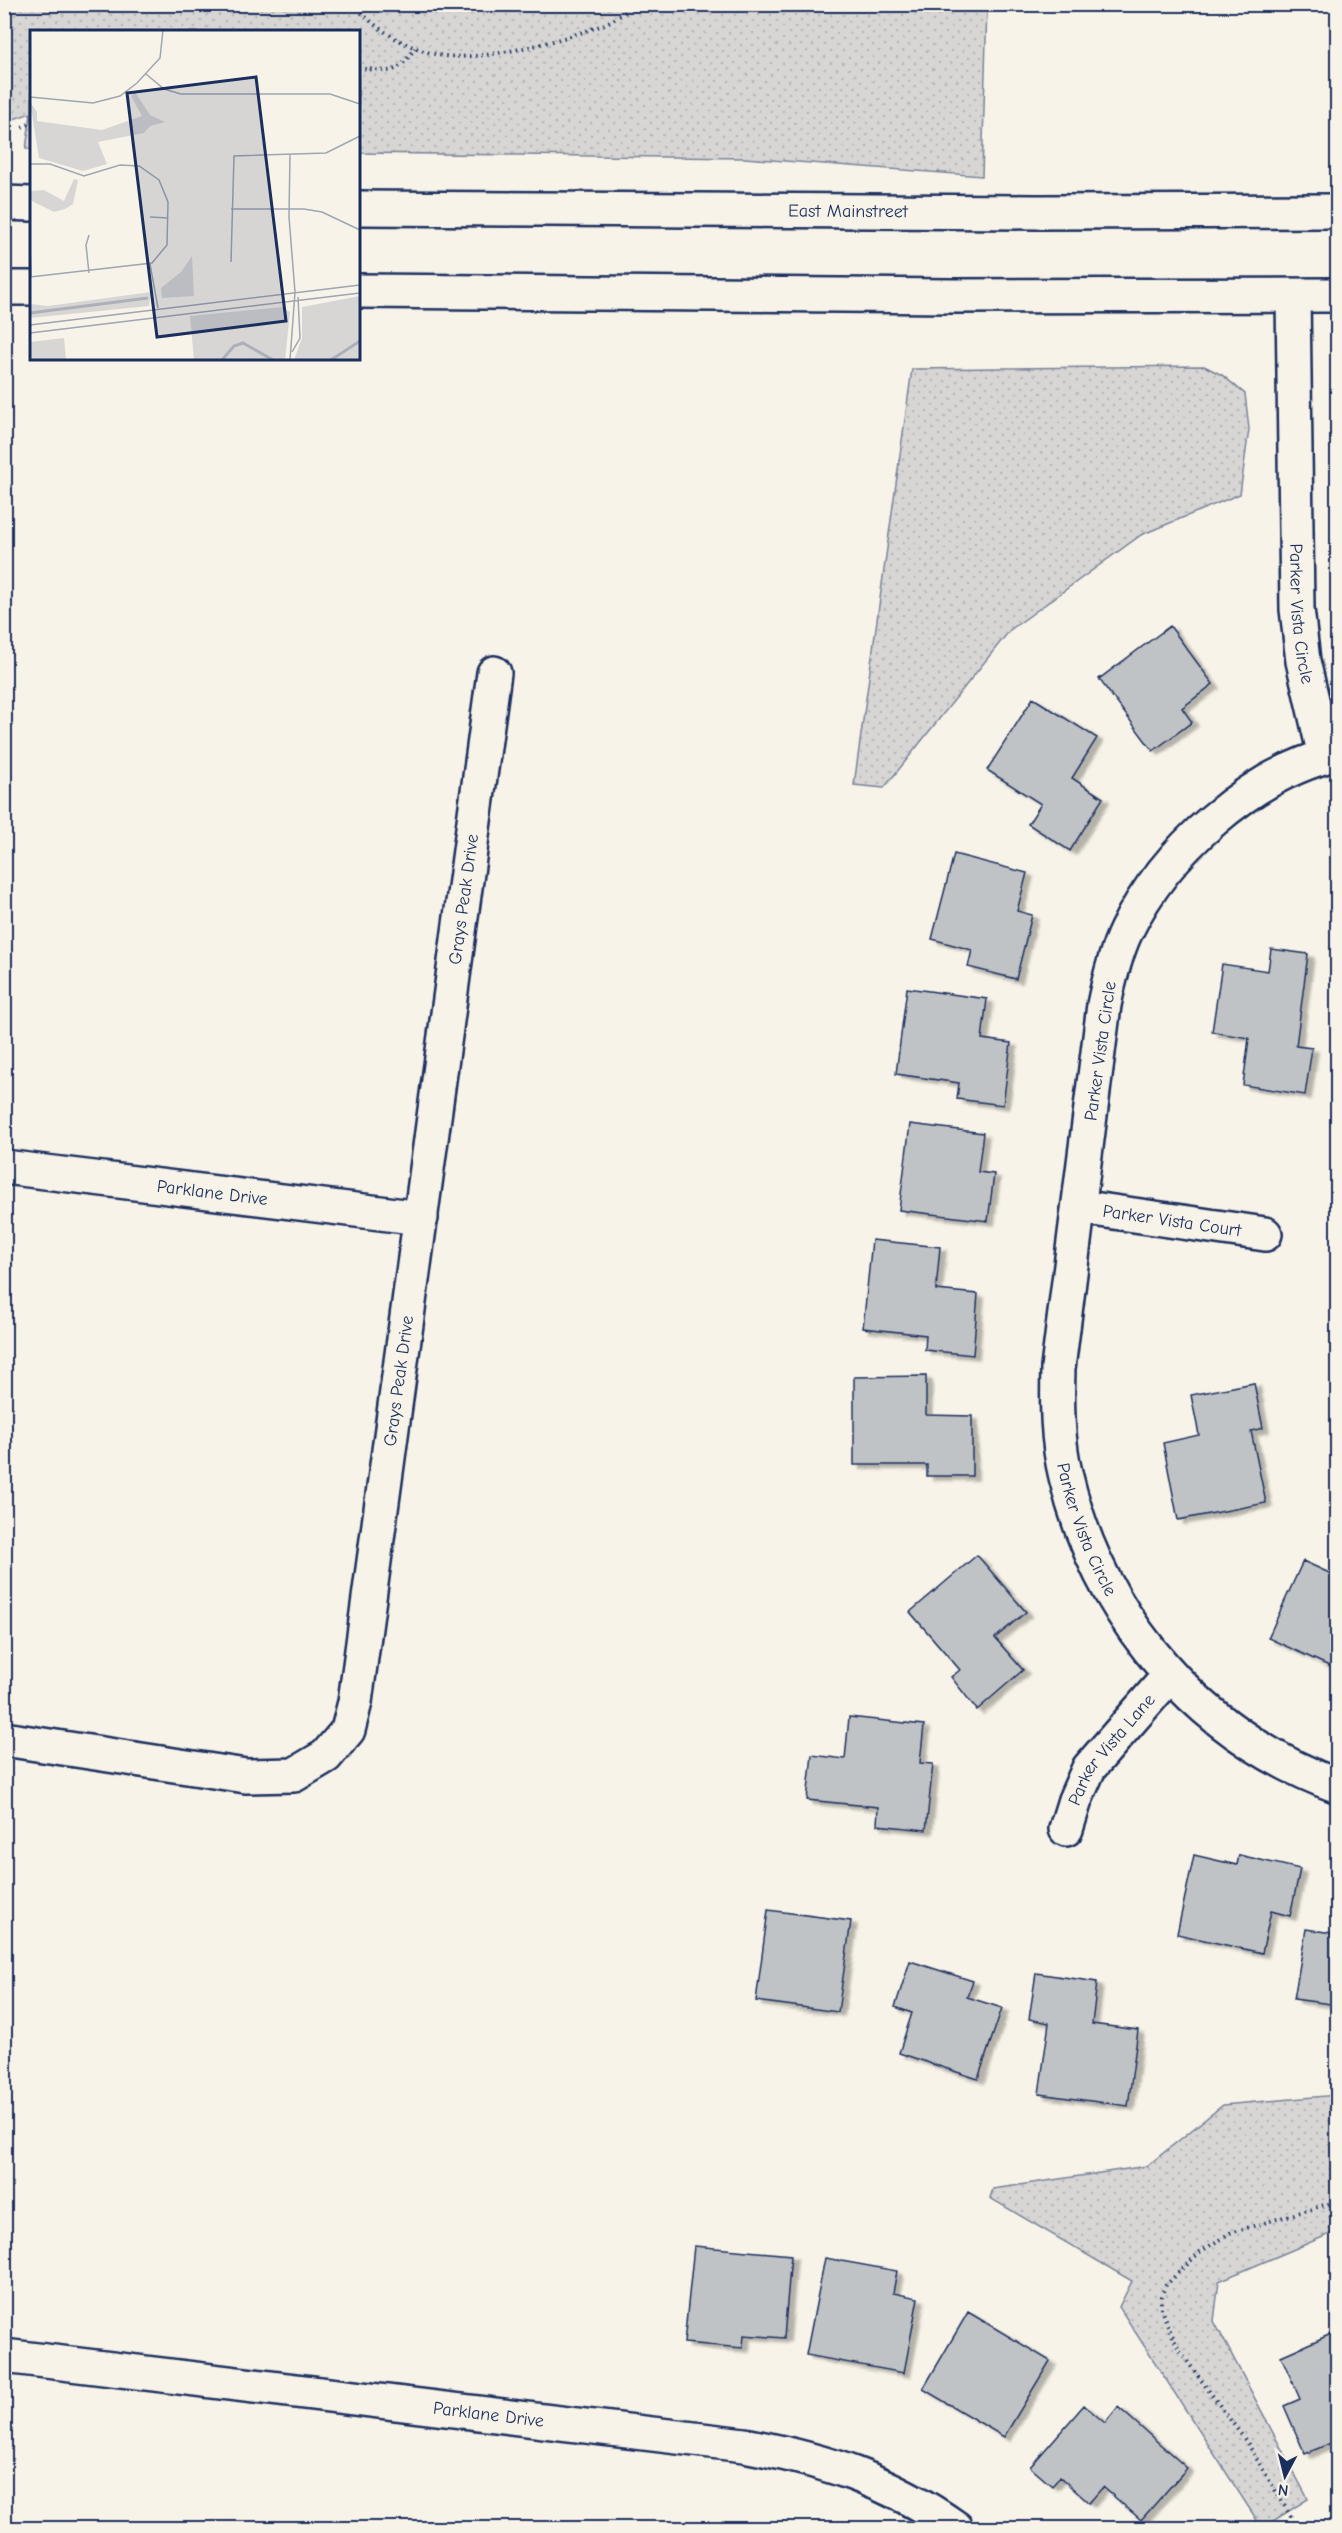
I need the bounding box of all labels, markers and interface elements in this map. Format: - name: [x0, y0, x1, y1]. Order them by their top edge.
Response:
- inset map: [30, 30, 360, 360]
- street label: East Mainstreet: [788, 201, 909, 222]
- street label: Parker Vista Circle: [1285, 543, 1318, 686]
- street label: Grays Peak Drive: [445, 833, 483, 966]
- street label: Parker Vista Circle: [1080, 980, 1121, 1122]
- street label: Parklane Drive: [156, 1176, 269, 1210]
- street label: Parker Vista Court: [1101, 1201, 1243, 1242]
- street label: Grays Peak Drive: [380, 1314, 418, 1448]
- street label: Parker Vista Circle: [1052, 1461, 1121, 1600]
- street label: Parker Vista Lane: [1064, 1690, 1160, 1809]
- street label: Parklane Drive: [432, 2398, 545, 2432]
- north arrow: [1255, 2446, 1315, 2506]
- text: N: [1277, 2480, 1290, 2499]

